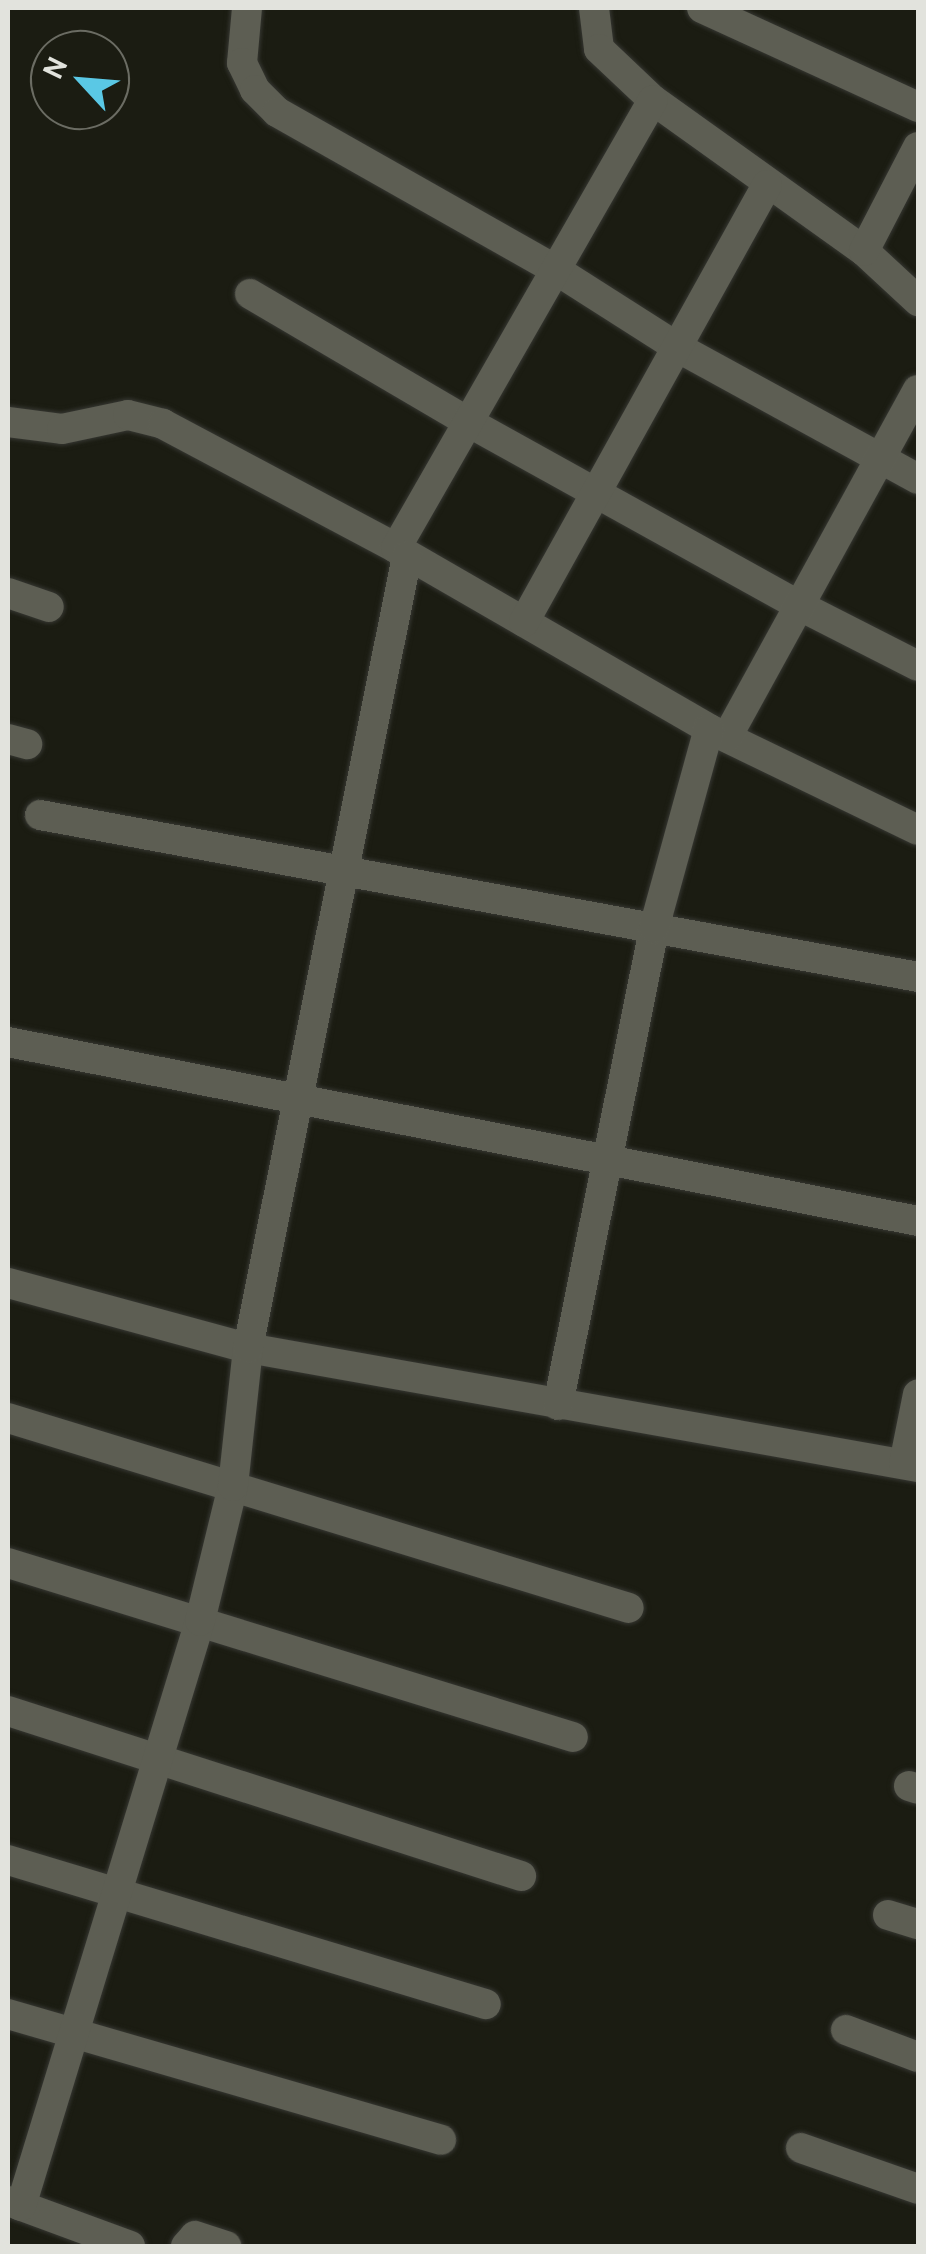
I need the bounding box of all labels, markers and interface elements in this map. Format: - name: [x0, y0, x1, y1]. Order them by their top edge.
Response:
- north arrow: [30, 30, 130, 130]
- text: N: [35, 51, 74, 84]

